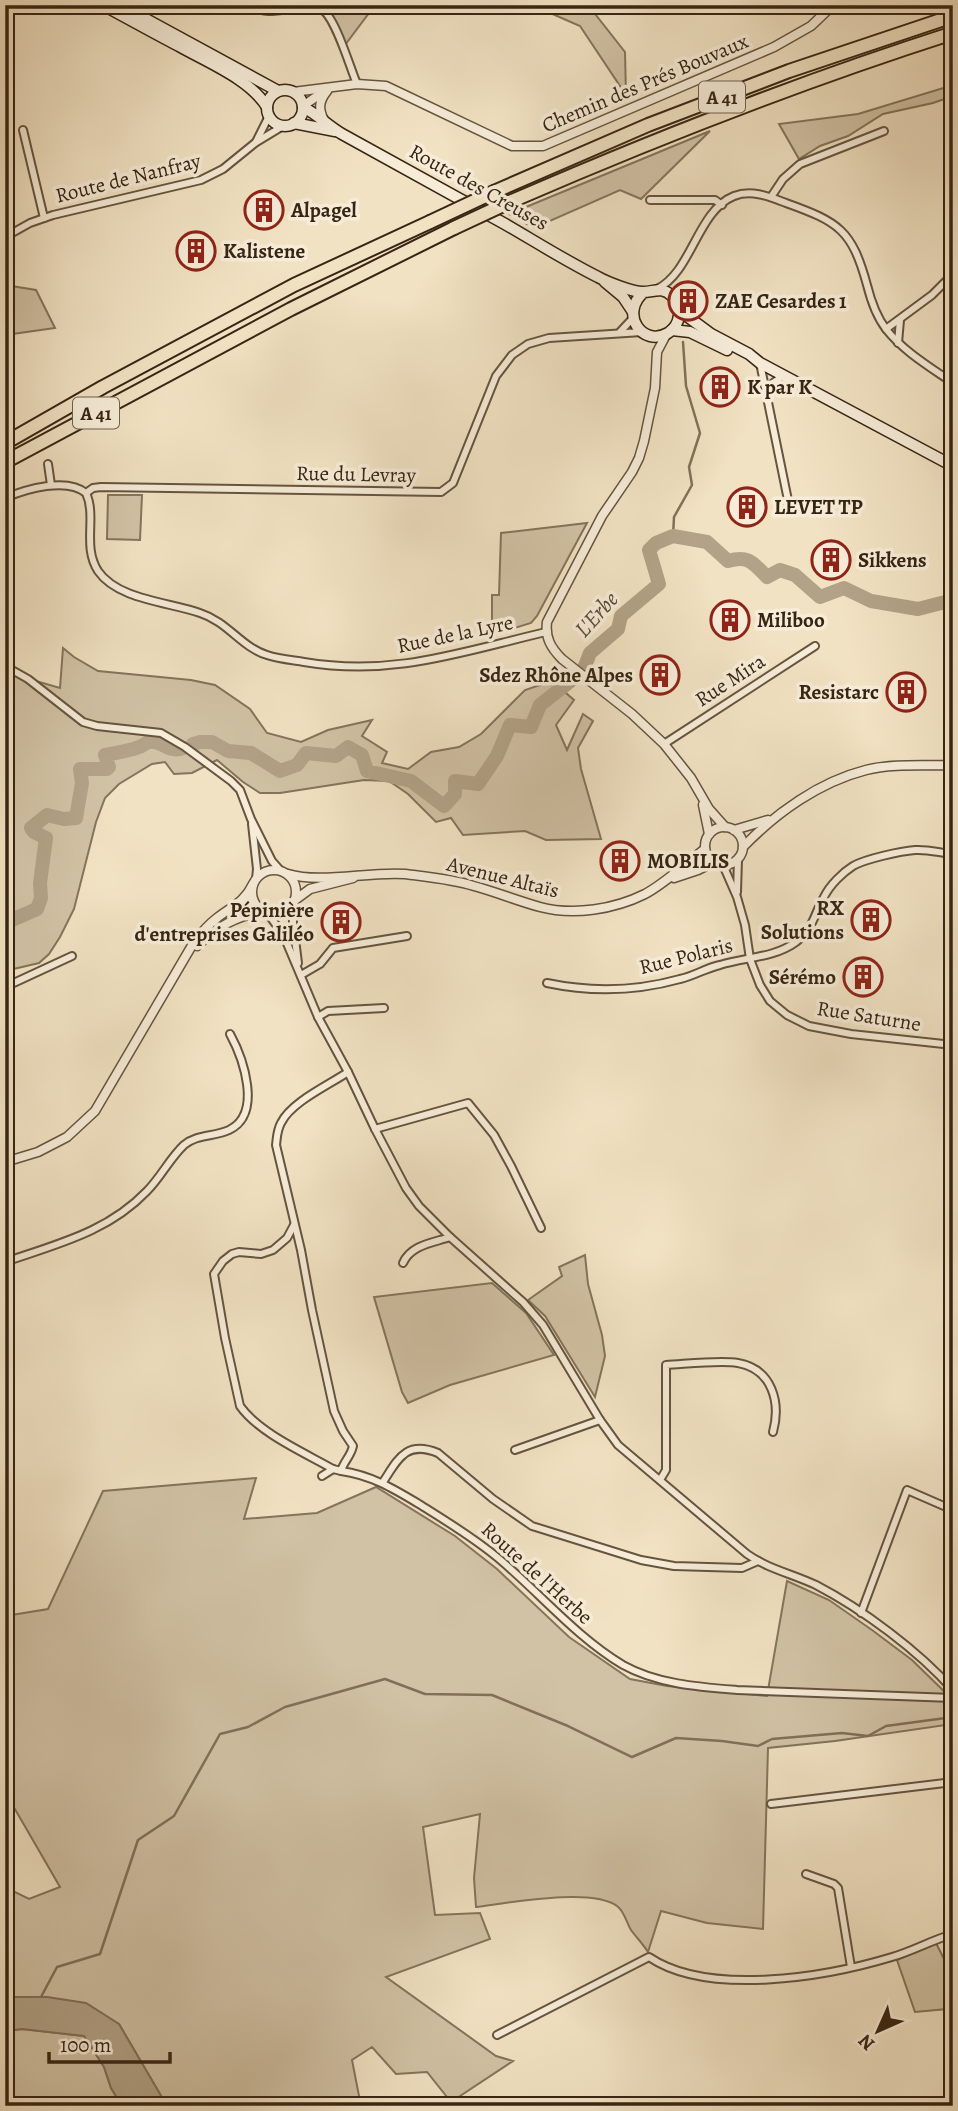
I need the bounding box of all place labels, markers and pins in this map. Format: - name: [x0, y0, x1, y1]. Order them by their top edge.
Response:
- building icon: Alpagel: [243, 189, 285, 231]
- place label: Alpagel: [290, 196, 357, 224]
- building icon: Kalistene: [175, 230, 217, 272]
- place label: Kalistene: [223, 237, 305, 265]
- building icon: ZAE Cesardes 1: [667, 280, 709, 322]
- place label: ZAE Cesardes 1: [715, 287, 847, 315]
- building icon: K par K: [699, 366, 741, 408]
- place label: K par K: [747, 373, 812, 401]
- building icon: LEVET TP: [726, 486, 768, 528]
- place label: LEVET TP: [774, 493, 863, 521]
- building icon: Sikkens: [810, 539, 852, 581]
- place label: Sikkens: [858, 546, 927, 574]
- building icon: Miliboo: [709, 599, 751, 641]
- place label: Miliboo: [757, 606, 825, 634]
- building icon: Sdez Rhône Alpes: [639, 654, 681, 696]
- place label: Sdez Rhône Alpes: [479, 661, 633, 689]
- building icon: Resistarc: [885, 671, 927, 713]
- place label: Resistarc: [799, 678, 879, 706]
- building icon: MOBILIS: [599, 840, 641, 882]
- place label: MOBILIS: [647, 847, 729, 875]
- place label: RX Solutions: [761, 894, 845, 946]
- place label: Pépinière d'entreprises Galiléo: [135, 896, 314, 948]
- building icon: RX Solutions: [850, 899, 892, 941]
- building icon: Pépinière d'entreprises Galiléo: [320, 901, 362, 943]
- building icon: Sérémo: [842, 956, 884, 998]
- place label: Sérémo: [769, 963, 836, 991]

